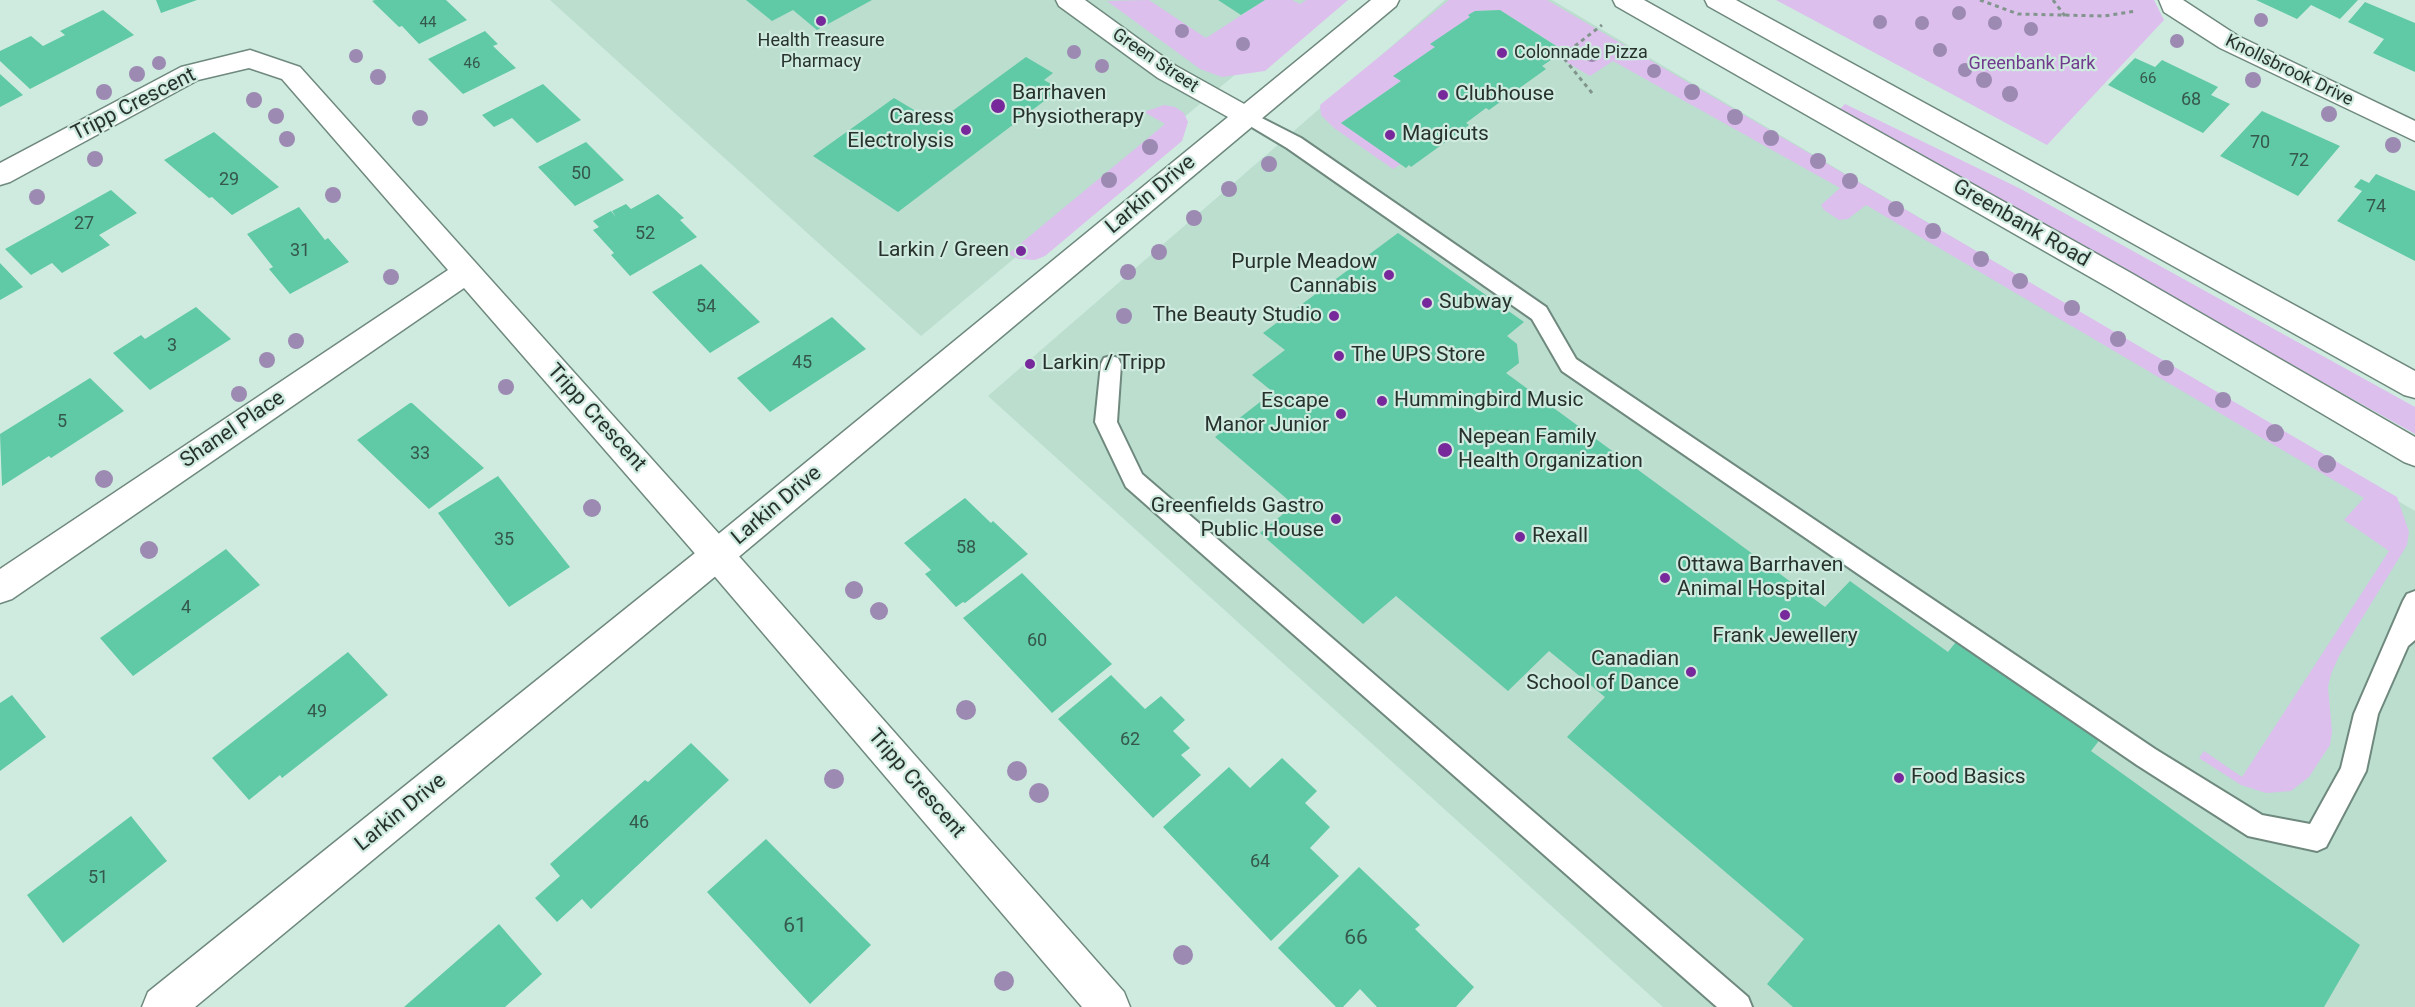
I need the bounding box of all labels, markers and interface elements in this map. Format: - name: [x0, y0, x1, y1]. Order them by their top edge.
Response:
- house number: 44: [420, 14, 436, 32]
- marker: Health Treasure Pharmacy: [814, 14, 828, 28]
- street label: Green Street: [1108, 24, 1202, 98]
- place label: Health Treasure Pharmacy: [758, 30, 884, 72]
- street label: Knollsbrook Drive: [2221, 31, 2357, 111]
- place label: Colonnade Pizza: [1514, 42, 1648, 64]
- marker: Colonnade Pizza: [1495, 46, 1509, 60]
- park label: Greenbank Park: [1969, 53, 2095, 75]
- house number: 46: [464, 55, 480, 73]
- street label: Tripp Crescent: [68, 63, 200, 147]
- house number: 66: [2140, 70, 2156, 88]
- place label: Barrhaven Physiotherapy: [1012, 81, 1144, 131]
- place label: Clubhouse: [1455, 82, 1554, 108]
- marker: Clubhouse: [1436, 88, 1450, 102]
- house number: 68: [2181, 89, 2201, 111]
- marker: Barrhaven Physiotherapy: [989, 97, 1007, 115]
- place label: Caress Electrolysis: [847, 105, 954, 155]
- place label: Magicuts: [1402, 122, 1489, 148]
- marker: Caress Electrolysis: [959, 123, 973, 137]
- marker: Magicuts: [1383, 128, 1397, 142]
- house number: 70: [2250, 132, 2270, 154]
- street label: Larkin Drive: [1101, 150, 1201, 240]
- house number: 72: [2289, 150, 2309, 172]
- house number: 50: [571, 163, 591, 185]
- house number: 29: [219, 169, 239, 191]
- street label: Greenbank Road: [1948, 175, 2094, 273]
- house number: 74: [2366, 196, 2386, 218]
- house number: 27: [74, 213, 94, 235]
- house number: 52: [635, 223, 655, 245]
- place label: Larkin / Green: [878, 238, 1009, 264]
- house number: 31: [290, 240, 310, 262]
- marker: Larkin / Green: [1014, 244, 1028, 258]
- place label: Purple Meadow Cannabis: [1231, 250, 1377, 300]
- marker: Purple Meadow Cannabis: [1382, 268, 1396, 282]
- place label: Subway: [1439, 290, 1512, 316]
- house number: 54: [696, 296, 716, 318]
- marker: Subway: [1420, 296, 1434, 310]
- place label: The Beauty Studio: [1152, 303, 1322, 329]
- marker: The Beauty Studio: [1327, 309, 1341, 323]
- house number: 3: [167, 335, 177, 357]
- place label: The UPS Store: [1351, 343, 1485, 369]
- marker: The UPS Store: [1332, 349, 1346, 363]
- place label: Larkin / Tripp: [1042, 351, 1166, 377]
- house number: 45: [792, 352, 812, 374]
- marker: Larkin / Tripp: [1023, 357, 1037, 371]
- street label: Tripp Crescent: [541, 359, 651, 477]
- street label: Shanel Place: [176, 386, 290, 474]
- place label: Hummingbird Music: [1394, 388, 1584, 414]
- place label: Escape Manor Junior: [1204, 389, 1329, 439]
- marker: Hummingbird Music: [1375, 394, 1389, 408]
- marker: Escape Manor Junior: [1334, 407, 1348, 421]
- house number: 5: [57, 411, 67, 433]
- place label: Nepean Family Health Organization: [1458, 425, 1643, 475]
- marker: Nepean Family Health Organization: [1436, 441, 1454, 459]
- house number: 33: [410, 443, 430, 465]
- street label: Larkin Drive: [727, 461, 827, 551]
- place label: Greenfields Gastro Public House: [1151, 494, 1324, 544]
- marker: Greenfields Gastro Public House: [1329, 512, 1343, 526]
- place label: Rexall: [1532, 524, 1588, 550]
- house number: 35: [494, 529, 514, 551]
- marker: Rexall: [1513, 530, 1527, 544]
- house number: 58: [956, 537, 976, 559]
- place label: Ottawa Barrhaven Animal Hospital: [1677, 553, 1843, 603]
- marker: Ottawa Barrhaven Animal Hospital: [1658, 571, 1672, 585]
- house number: 4: [181, 597, 191, 619]
- marker: Frank Jewellery: [1778, 608, 1792, 622]
- place label: Frank Jewellery: [1712, 624, 1858, 650]
- house number: 60: [1027, 630, 1047, 652]
- place label: Canadian School of Dance: [1526, 647, 1679, 697]
- marker: Canadian School of Dance: [1684, 665, 1698, 679]
- house number: 49: [307, 701, 327, 723]
- street label: Tripp Crescent: [862, 724, 970, 844]
- house number: 62: [1120, 729, 1140, 751]
- place label: Food Basics: [1911, 765, 2026, 791]
- street label: Larkin Drive: [350, 769, 452, 857]
- marker: Food Basics: [1892, 771, 1906, 785]
- house number: 46: [629, 812, 649, 834]
- house number: 64: [1250, 851, 1270, 873]
- house number: 51: [88, 867, 108, 889]
- house number: 61: [783, 914, 807, 940]
- house number: 66: [1344, 926, 1368, 952]

